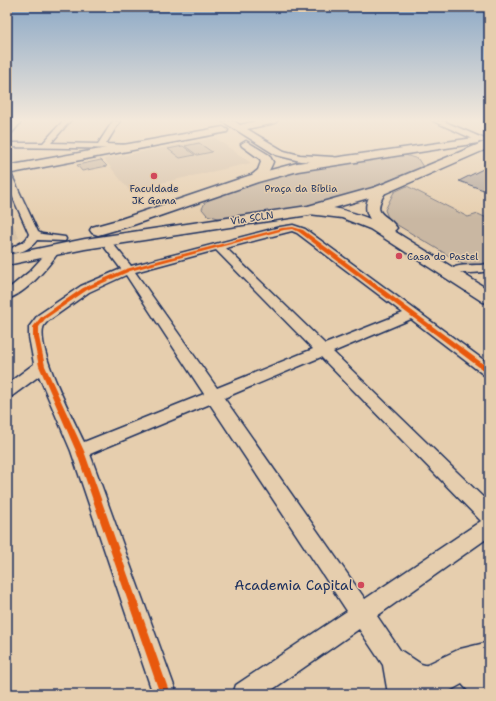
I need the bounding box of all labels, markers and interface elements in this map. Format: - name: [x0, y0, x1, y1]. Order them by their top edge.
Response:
- marker: Faculdade JK Gama: [149, 171, 159, 181]
- place label: Faculdade JK Gama: [129, 182, 179, 207]
- park label: Praça da Bíblia: [265, 182, 338, 195]
- street label: Via SCLN: [230, 208, 274, 228]
- place label: Casa do Pastel: [407, 250, 478, 263]
- marker: Casa do Pastel: [394, 251, 404, 261]
- place label: Academia Capital: [234, 576, 354, 594]
- marker: Academia Capital: [356, 580, 366, 590]

